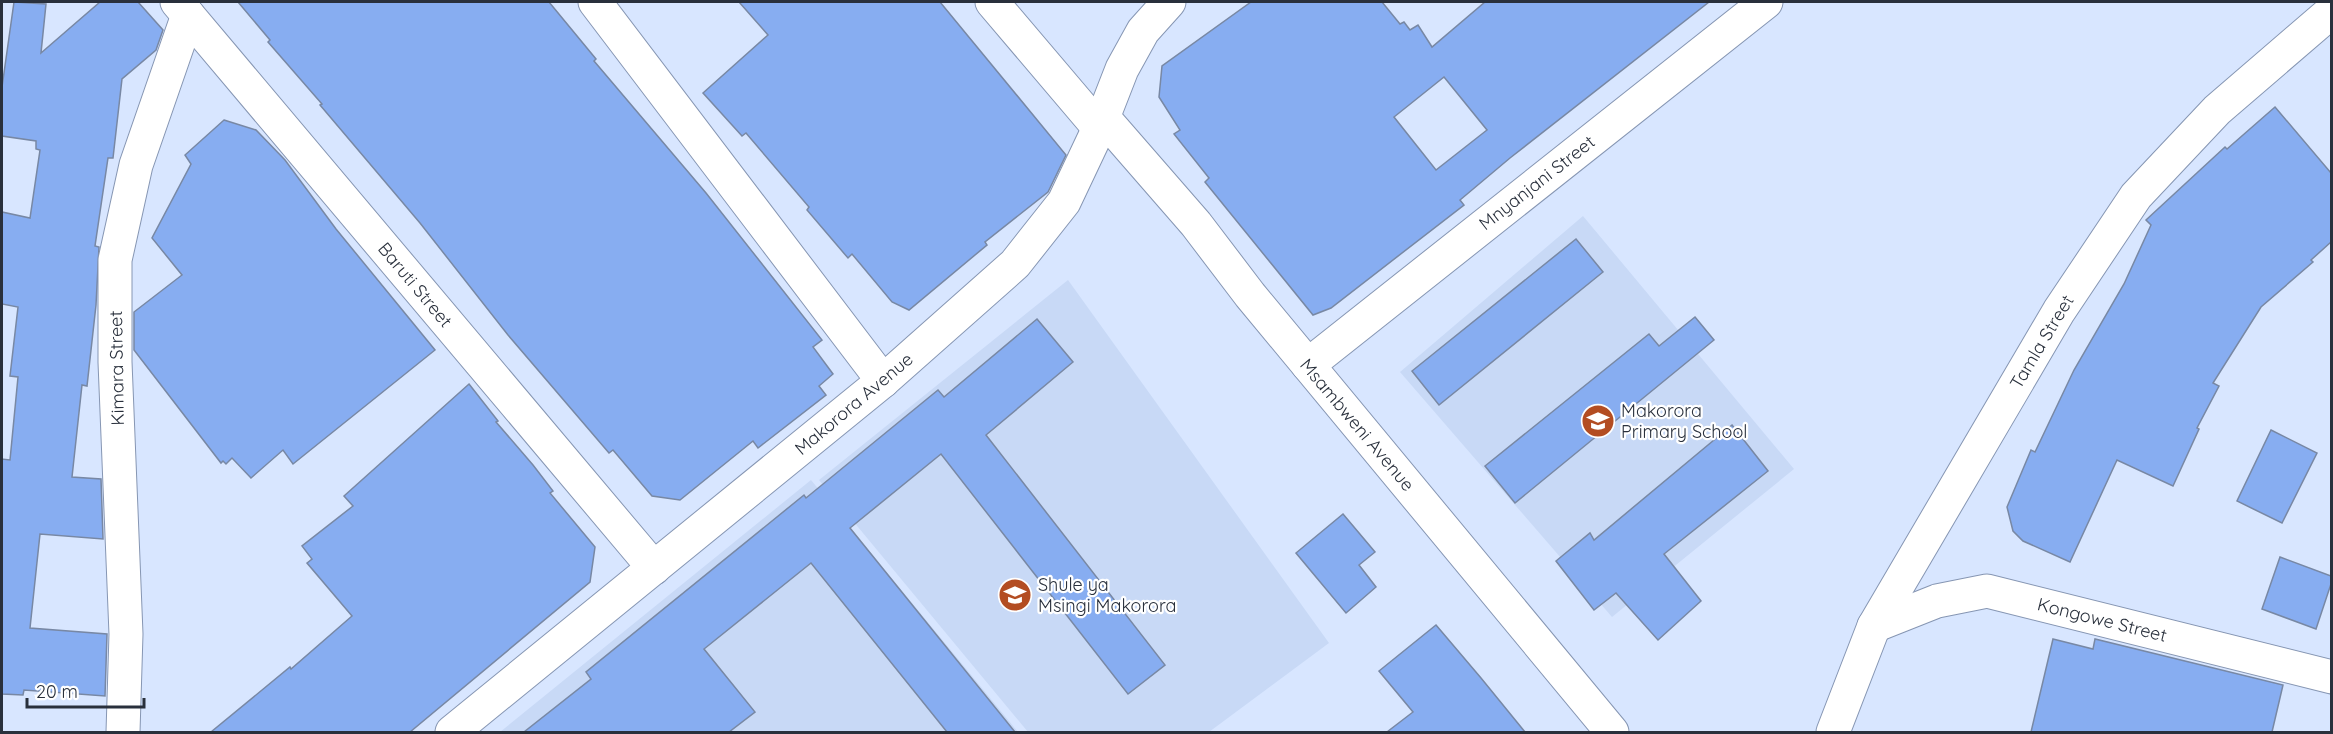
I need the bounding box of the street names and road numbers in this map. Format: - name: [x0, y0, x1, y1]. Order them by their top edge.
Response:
- street label: Mnyanjani Street: [1474, 130, 1599, 235]
- street label: Baruti Street: [373, 238, 458, 332]
- street label: Tamla Street: [2005, 291, 2079, 393]
- street label: Kimara Street: [104, 310, 129, 426]
- street label: Makorora Avenue: [790, 347, 918, 460]
- street label: Msambweni Avenue: [1295, 354, 1420, 496]
- street label: Kongowe Street: [2035, 592, 2169, 647]

